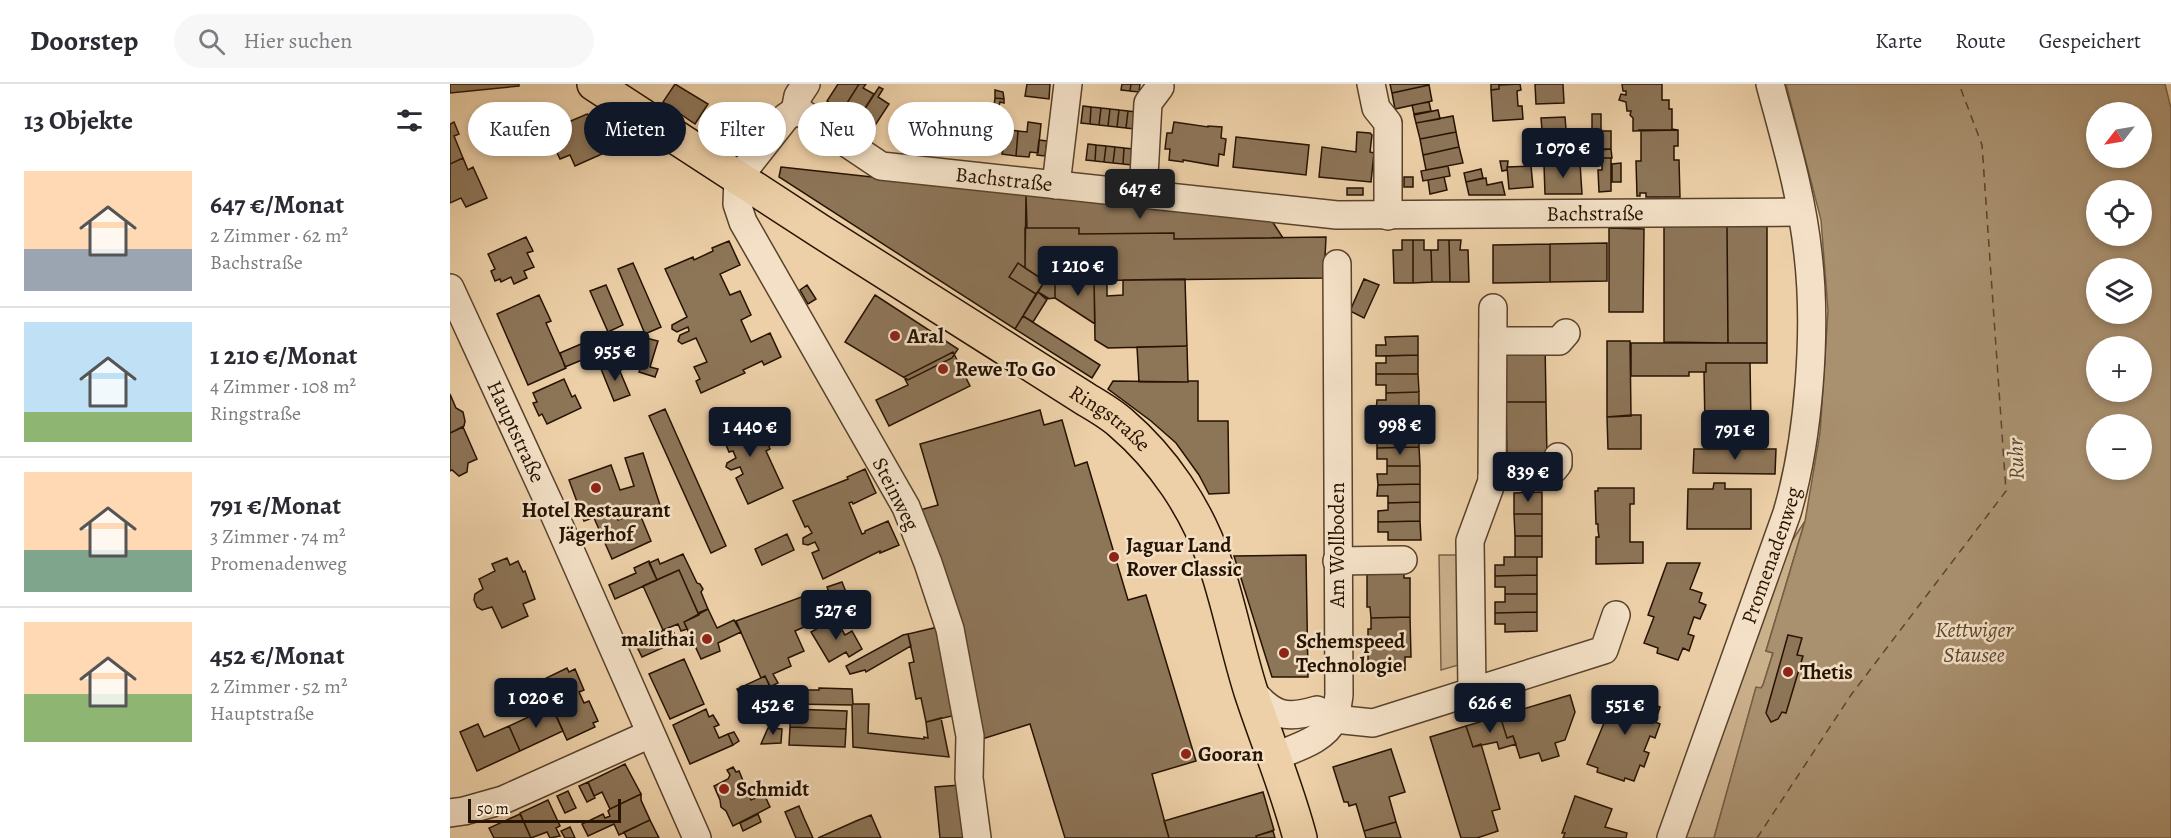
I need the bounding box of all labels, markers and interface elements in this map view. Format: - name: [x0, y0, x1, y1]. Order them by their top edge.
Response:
- search box: [174, 14, 594, 68]
- text: Doorstep: [30, 22, 138, 60]
- icon: search: [195, 25, 228, 58]
- text: Hier suchen: [243, 26, 352, 56]
- text: Karte: [1875, 27, 1922, 55]
- text: Route: [1955, 27, 2006, 55]
- text: Gespeichert: [2039, 27, 2141, 55]
- chip: Kaufen: [468, 102, 572, 156]
- chip: Mieten: [584, 102, 686, 156]
- chip: Filter: [698, 102, 786, 156]
- chip: Neu: [798, 102, 876, 156]
- chip: Wohnung: [888, 102, 1014, 156]
- north arrow: [2086, 102, 2152, 168]
- map controls: [2086, 102, 2152, 480]
- text: 13 Objekte: [24, 103, 133, 138]
- icon: filters: [393, 104, 426, 137]
- pin: 1 070 €: [1508, 128, 1618, 179]
- text: 1 070 €: [1536, 134, 1590, 161]
- street label: Bachstraße: [954, 160, 1054, 198]
- pin: 647 €: [1098, 169, 1182, 220]
- text: 647 €: [1119, 175, 1161, 202]
- button: locate: [2086, 180, 2152, 246]
- text: 647 €/Monat: [210, 187, 344, 222]
- icon: home: [72, 195, 144, 267]
- street label: Bachstraße: [1546, 199, 1644, 228]
- text: 2 Zimmer · 62 m²: [210, 222, 348, 249]
- pin: 1 210 €: [1023, 246, 1133, 297]
- text: Bachstraße: [210, 249, 303, 276]
- text: 1 210 €: [1052, 252, 1104, 279]
- button: layers: [2086, 258, 2152, 324]
- place label: Aral: [906, 322, 944, 350]
- marker: Aral: [888, 329, 902, 343]
- pin: 955 €: [573, 331, 657, 382]
- button: +: [2086, 336, 2152, 402]
- text: 955 €: [594, 337, 636, 364]
- text: 1 210 €/Monat: [210, 338, 357, 373]
- icon: home: [72, 346, 144, 418]
- place label: Rewe To Go: [955, 355, 1056, 383]
- marker: Rewe To Go: [936, 362, 950, 376]
- text: 4 Zimmer · 108 m²: [210, 373, 356, 400]
- street label: Hauptstraße: [480, 376, 552, 487]
- street label: Ringstraße: [1064, 378, 1157, 458]
- text: Ringstraße: [210, 400, 301, 427]
- pin: 998 €: [1358, 405, 1442, 456]
- pin: 1 440 €: [695, 407, 805, 458]
- pin: 791 €: [1693, 410, 1777, 461]
- text: 998 €: [1378, 411, 1422, 438]
- text: 1 440 €: [723, 413, 777, 440]
- button: −: [2086, 414, 2152, 480]
- text: 791 €: [1715, 416, 1755, 443]
- water label: Ruhr: [2000, 436, 2032, 480]
- pin: 839 €: [1486, 452, 1570, 503]
- street label: Steinweg: [866, 453, 927, 536]
- text: 839 €: [1507, 458, 1549, 485]
- marker: Hotel Restaurant Jägerhof: [589, 481, 603, 495]
- street label: Am Wollboden: [1323, 482, 1351, 609]
- street label: Promenadenweg: [1734, 483, 1807, 628]
- text: 791 €/Monat: [210, 488, 341, 523]
- icon: home: [72, 496, 144, 568]
- place label: Hotel Restaurant Jägerhof: [522, 496, 670, 548]
- text: 3 Zimmer · 74 m²: [210, 523, 346, 550]
- place label: Jaguar Land Rover Classic: [1126, 531, 1242, 583]
- text: Promenadenweg: [210, 550, 347, 577]
- marker: Jaguar Land Rover Classic: [1107, 550, 1121, 564]
- pin: 527 €: [794, 590, 878, 641]
- text: 527 €: [815, 596, 857, 623]
- water label: Kettwiger Stausee: [1935, 615, 2015, 670]
- place label: malithai: [621, 625, 695, 653]
- place label: Schemspeed Technologie: [1296, 627, 1406, 679]
- marker: malithai: [700, 632, 714, 646]
- text: 452 €/Monat: [210, 638, 345, 673]
- icon: home: [72, 646, 144, 718]
- marker: Schemspeed Technologie: [1277, 646, 1291, 660]
- place label: Thetis: [1800, 658, 1853, 686]
- marker: Thetis: [1781, 665, 1795, 679]
- text: 2 Zimmer · 52 m²: [210, 673, 348, 700]
- pin: 1 020 €: [481, 678, 591, 729]
- pin: 626 €: [1448, 683, 1532, 734]
- text: 1 020 €: [508, 684, 564, 711]
- pin: 452 €: [731, 685, 815, 736]
- pin: 551 €: [1583, 685, 1667, 736]
- text: 626 €: [1468, 689, 1512, 716]
- text: 452 €: [752, 691, 794, 718]
- text: 551 €: [1605, 691, 1645, 718]
- text: Hauptstraße: [210, 700, 314, 727]
- place label: Gooran: [1198, 740, 1264, 768]
- marker: Gooran: [1179, 747, 1193, 761]
- place label: Schmidt: [736, 775, 809, 803]
- marker: Schmidt: [717, 782, 731, 796]
- scale bar: [468, 796, 621, 824]
- text: 50 m: [477, 798, 509, 820]

